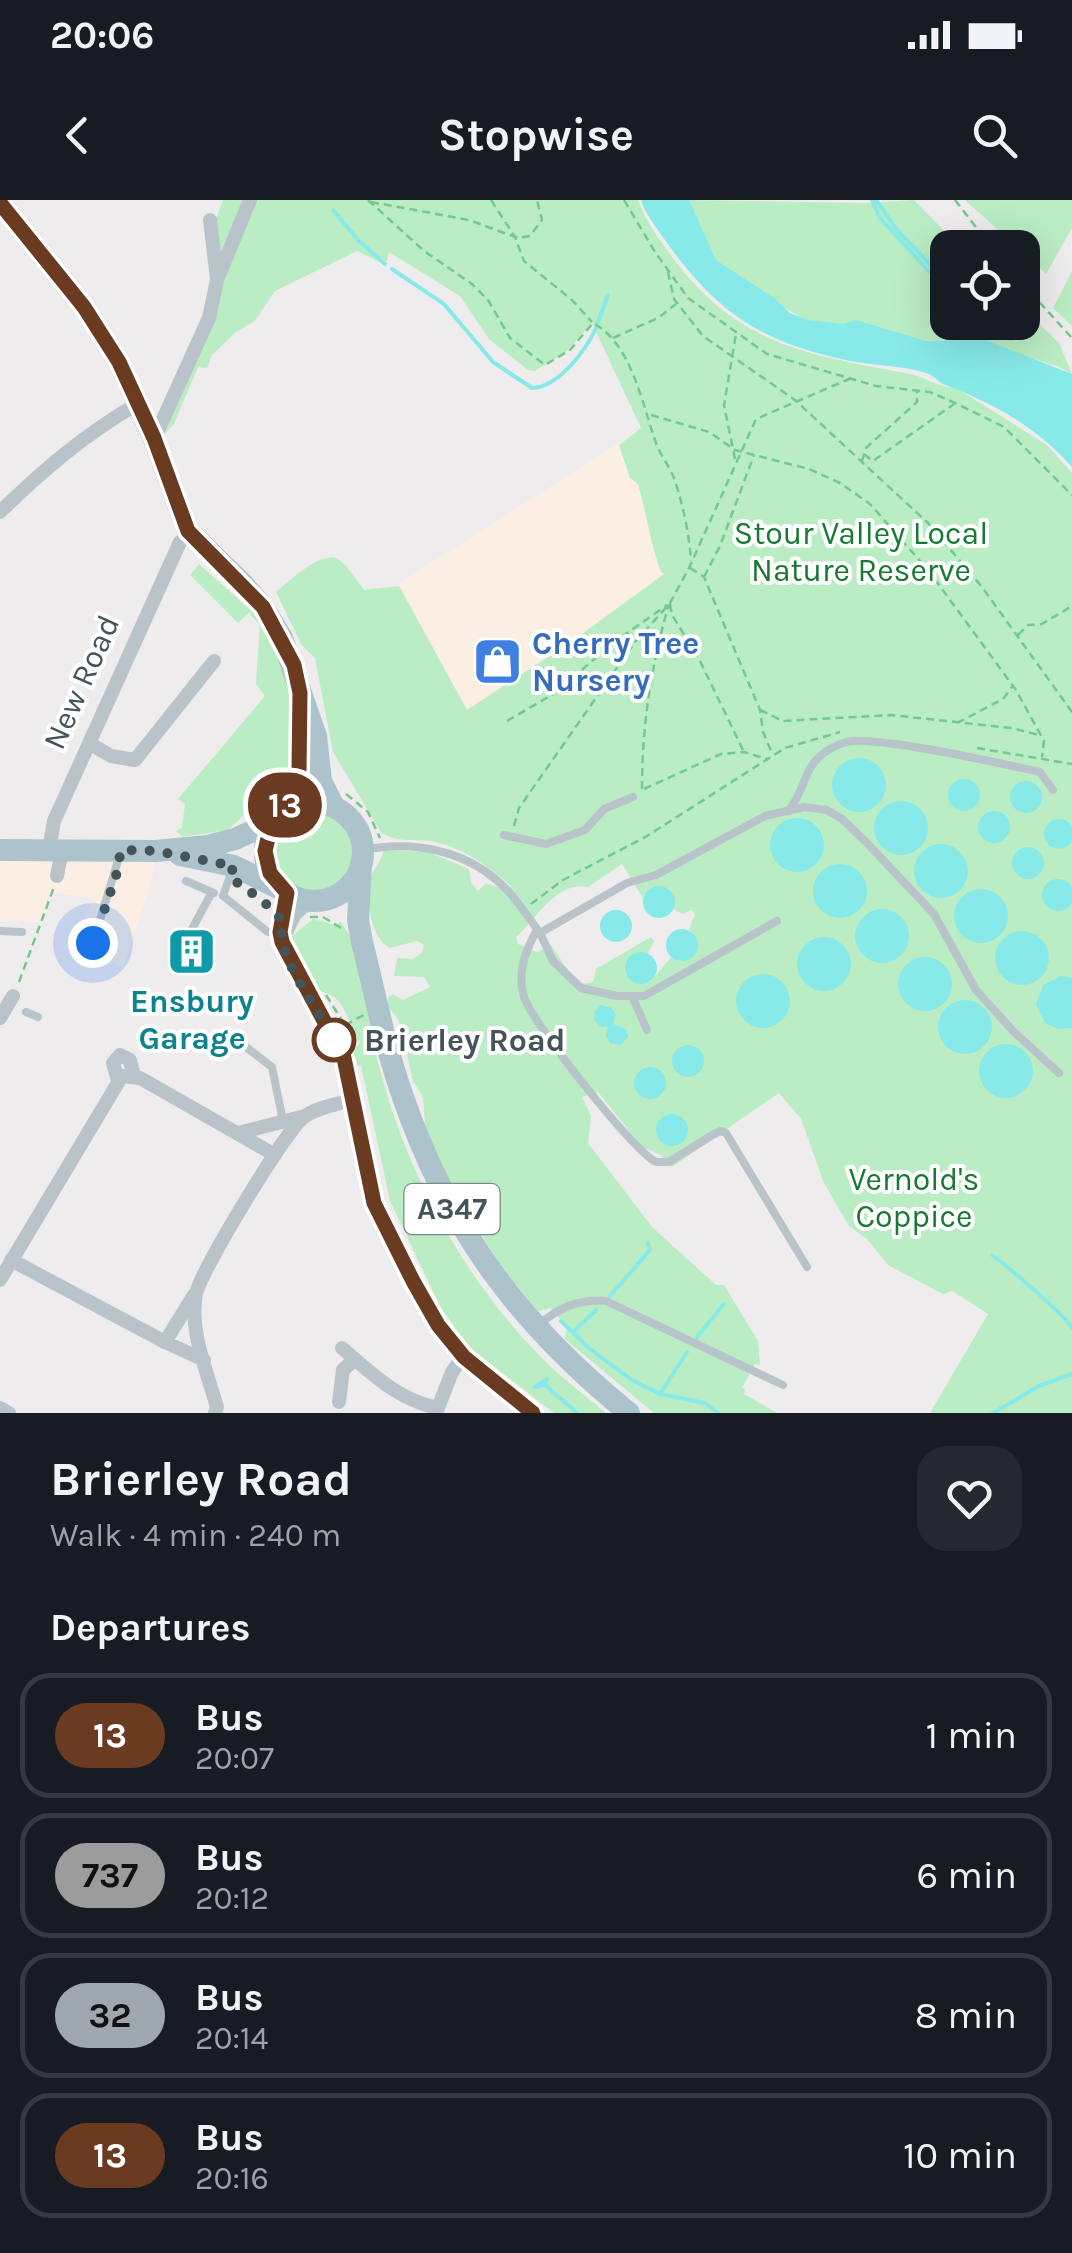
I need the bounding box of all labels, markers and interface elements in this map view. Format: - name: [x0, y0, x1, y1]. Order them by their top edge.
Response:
- text: 20:06: [50, 13, 154, 58]
- icon: back: [50, 108, 105, 163]
- icon: search: [967, 108, 1022, 163]
- text: Stopwise: [438, 109, 634, 161]
- map controls: [930, 230, 1040, 340]
- button: locate: [930, 230, 1040, 340]
- park label: Stour Valley Local Nature Reserve: [734, 515, 988, 589]
- street label: New Road: [36, 609, 127, 755]
- place label: Cherry Tree Nursery: [532, 625, 699, 699]
- shop icon: Cherry Tree Nursery: [471, 635, 523, 687]
- line badge: 13: [240, 772, 330, 838]
- text: 13: [268, 785, 302, 826]
- your location: [68, 918, 118, 968]
- building icon: Ensbury Garage: [166, 925, 218, 977]
- place label: Ensbury Garage: [130, 983, 254, 1057]
- marker: Brierley Road: [313, 1019, 355, 1061]
- place label: Brierley Road: [364, 1022, 565, 1059]
- park label: Vernold's Coppice: [849, 1161, 979, 1235]
- road number: A347: [404, 1184, 500, 1234]
- button: heart: [917, 1446, 1022, 1551]
- text: Brierley Road: [50, 1451, 352, 1507]
- text: Walk · 4 min · 240 m: [50, 1517, 341, 1554]
- text: Departures: [50, 1605, 250, 1650]
- text: Bus: [195, 1695, 264, 1740]
- text: 1 min: [926, 1713, 1017, 1758]
- text: 13: [93, 1715, 127, 1756]
- text: 20:07: [195, 1740, 274, 1777]
- text: Bus: [195, 1835, 264, 1880]
- text: 6 min: [916, 1853, 1017, 1898]
- text: 737: [82, 1855, 138, 1896]
- text: 20:12: [195, 1880, 269, 1917]
- text: Bus: [195, 1975, 264, 2020]
- text: 8 min: [915, 1993, 1017, 2038]
- text: 32: [89, 1995, 131, 2036]
- text: 20:14: [195, 2020, 268, 2057]
- text: Bus: [195, 2115, 264, 2160]
- text: 10 min: [903, 2133, 1017, 2178]
- text: 13: [93, 2135, 127, 2176]
- text: 20:16: [195, 2160, 269, 2197]

